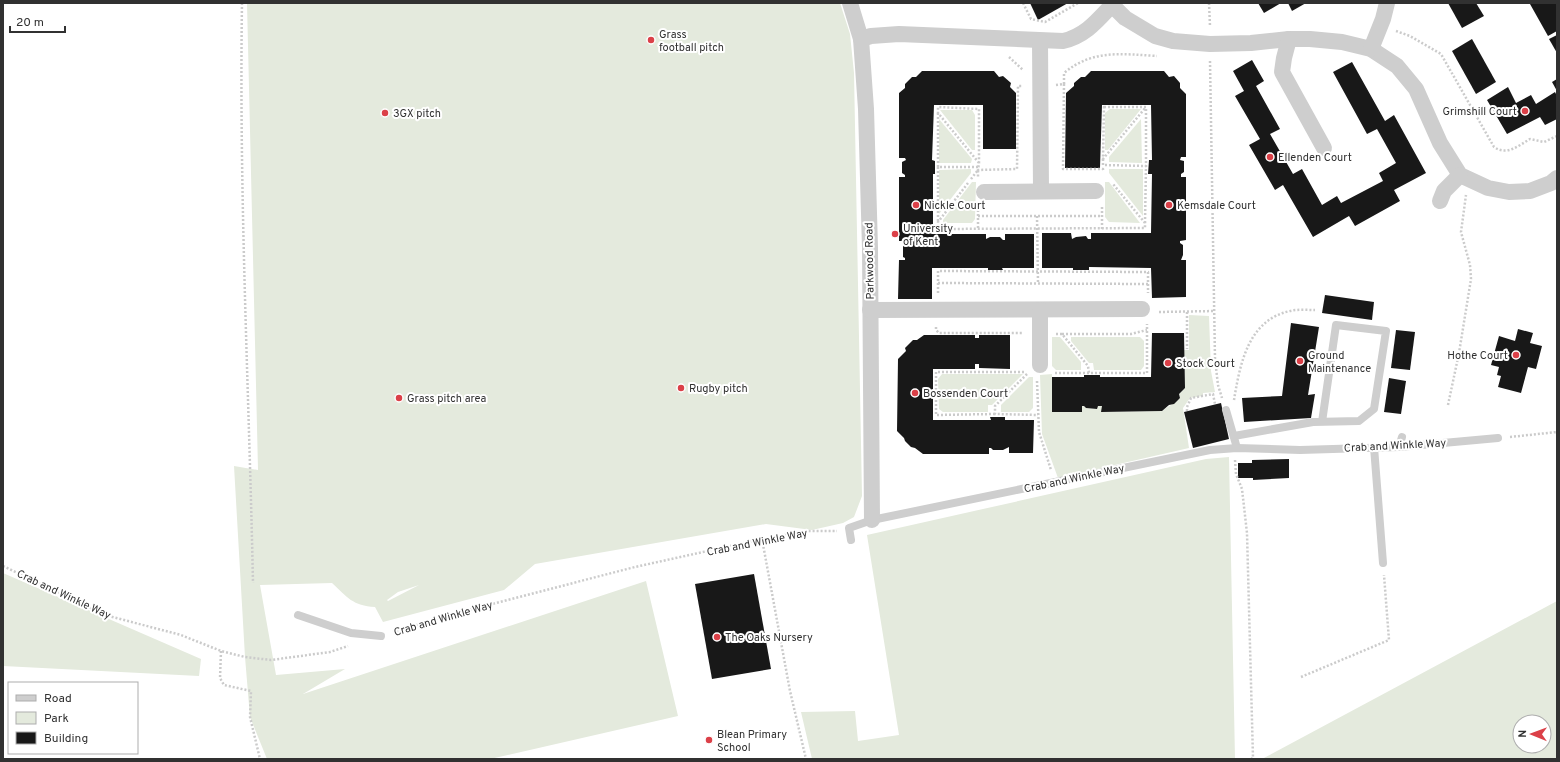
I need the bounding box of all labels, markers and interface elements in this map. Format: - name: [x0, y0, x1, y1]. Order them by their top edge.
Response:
- scale bar: [10, 8, 65, 34]
- text: 20 m: [16, 15, 44, 31]
- place label: Grass football pitch: [659, 28, 724, 55]
- marker: Grass football pitch: [646, 35, 656, 45]
- place label: Grimshill Court: [1442, 105, 1517, 119]
- marker: Grimshill Court: [1520, 106, 1530, 116]
- place label: 3GX pitch: [393, 107, 441, 121]
- marker: 3GX pitch: [380, 108, 390, 118]
- place label: Ellenden Court: [1278, 151, 1352, 165]
- marker: Ellenden Court: [1265, 152, 1275, 162]
- place label: Nickle Court: [924, 199, 986, 213]
- place label: Kemsdale Court: [1177, 199, 1256, 213]
- marker: Nickle Court: [911, 200, 921, 210]
- marker: Kemsdale Court: [1164, 200, 1174, 210]
- street label: Parkwood Road: [862, 222, 878, 300]
- place label: University of Kent: [903, 222, 953, 249]
- marker: University of Kent: [890, 229, 900, 239]
- place label: Ground Maintenance: [1308, 349, 1371, 376]
- place label: Hothe Court: [1447, 349, 1508, 363]
- marker: Hothe Court: [1511, 350, 1521, 360]
- marker: Ground Maintenance: [1295, 356, 1305, 366]
- place label: Stock Court: [1176, 357, 1235, 371]
- marker: Stock Court: [1163, 358, 1173, 368]
- place label: Rugby pitch: [689, 382, 748, 396]
- marker: Rugby pitch: [676, 383, 686, 393]
- place label: Bossenden Court: [923, 387, 1008, 401]
- marker: Bossenden Court: [910, 388, 920, 398]
- place label: Grass pitch area: [407, 392, 486, 406]
- marker: Grass pitch area: [394, 393, 404, 403]
- street label: Crab and Winkle Way: [1344, 436, 1447, 456]
- street label: Crab and Winkle Way: [1023, 461, 1126, 496]
- street label: Crab and Winkle Way: [706, 526, 809, 560]
- street label: Crab and Winkle Way: [14, 567, 113, 623]
- street label: Crab and Winkle Way: [392, 598, 495, 640]
- place label: The Oaks Nursery: [725, 631, 813, 645]
- marker: The Oaks Nursery: [712, 632, 722, 642]
- legend: [8, 682, 138, 754]
- text: Road: [44, 691, 72, 707]
- text: Park: [44, 711, 69, 727]
- north arrow: [1512, 714, 1552, 754]
- place label: Blean Primary School: [717, 728, 787, 755]
- text: N: [1516, 730, 1530, 738]
- text: Building: [44, 731, 88, 747]
- marker: Blean Primary School: [704, 735, 714, 745]

